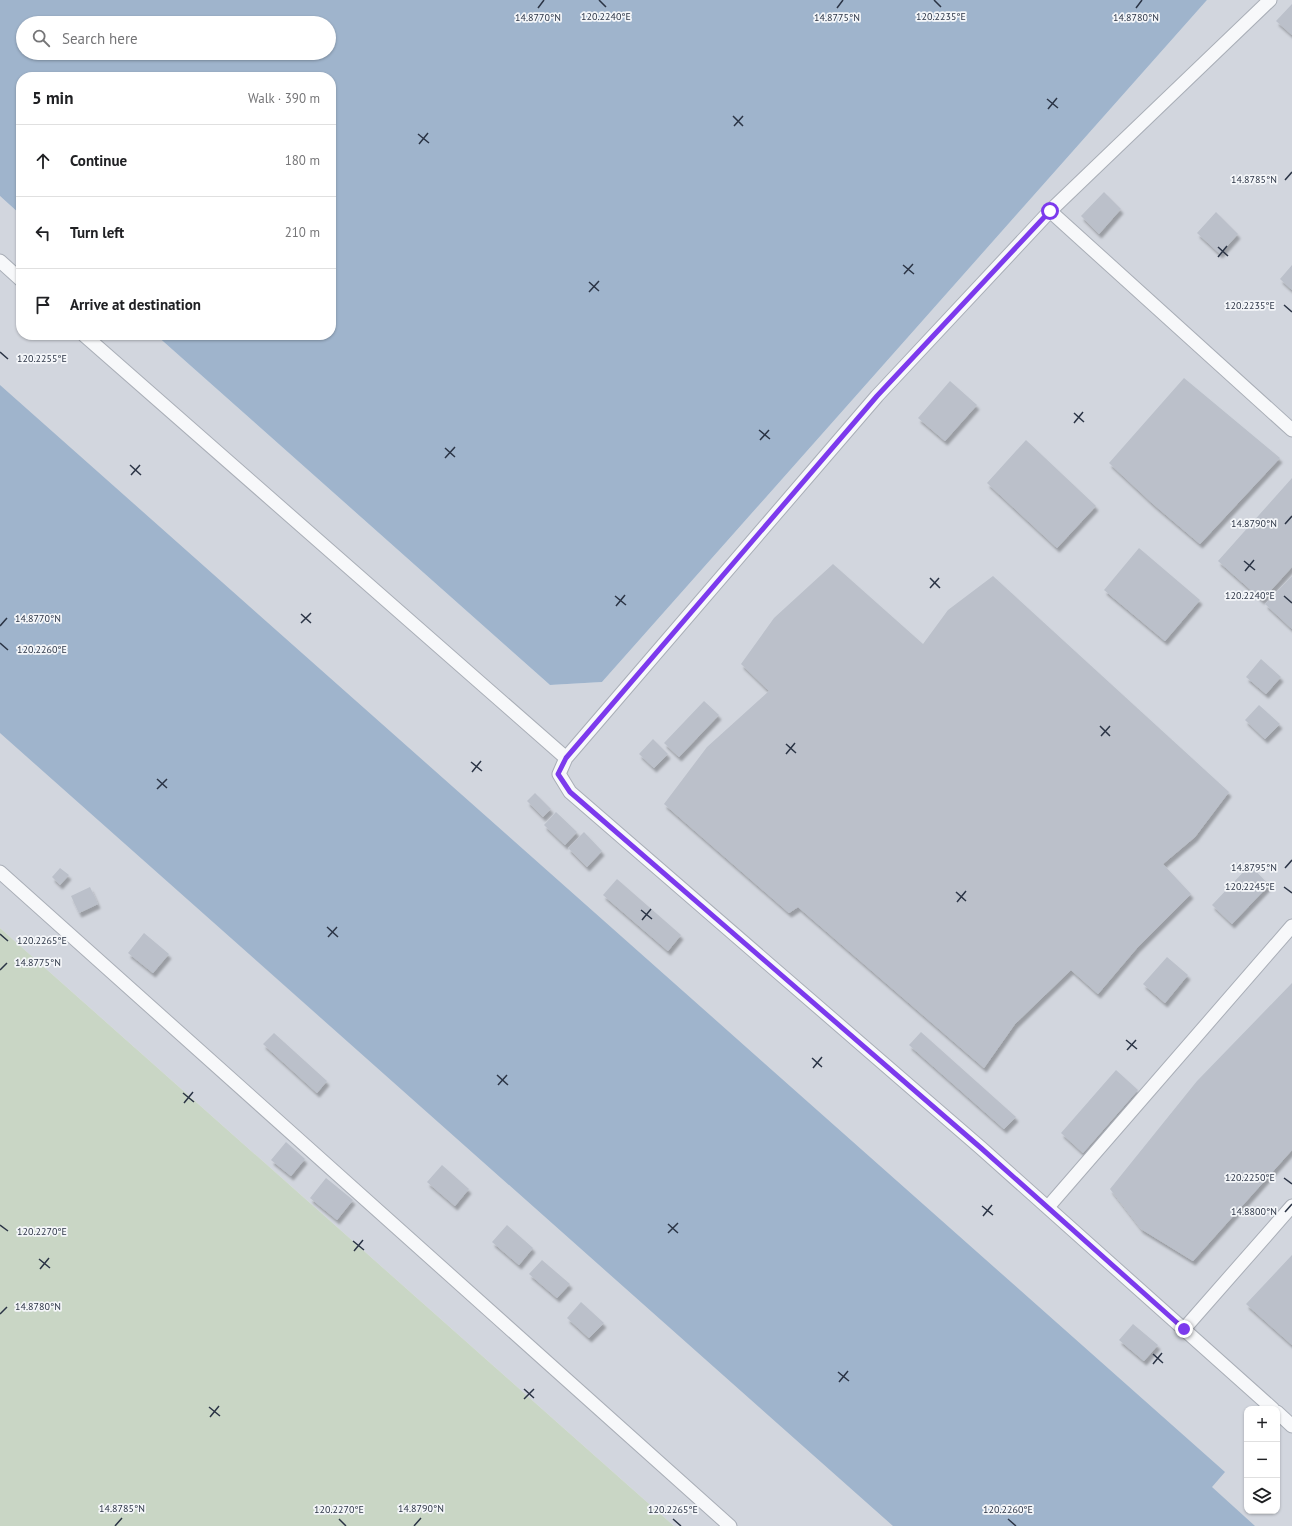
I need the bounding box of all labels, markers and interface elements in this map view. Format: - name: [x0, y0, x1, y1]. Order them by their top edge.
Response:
- text: 120.2240°E: [581, 10, 631, 23]
- text: 120.2235°E: [916, 10, 966, 23]
- text: 14.8770°N: [515, 11, 561, 24]
- text: 14.8775°N: [814, 11, 860, 24]
- text: 14.8780°N: [1113, 11, 1159, 24]
- search box: [16, 16, 336, 60]
- icon: search: [30, 27, 52, 49]
- text: Search here: [62, 29, 138, 48]
- text: 5 min: [32, 87, 73, 109]
- text: Walk · 390 m: [248, 90, 320, 107]
- icon: ahead: [32, 150, 54, 172]
- text: Continue: [70, 151, 127, 170]
- text: 180 m: [285, 152, 320, 169]
- text: 14.8785°N: [1231, 173, 1277, 186]
- route start: [1041, 202, 1059, 220]
- icon: left: [32, 222, 54, 244]
- text: Turn left: [70, 223, 124, 242]
- text: 210 m: [285, 224, 320, 241]
- icon: arrive: [32, 294, 54, 316]
- text: Arrive at destination: [70, 295, 201, 314]
- text: 120.2235°E: [1225, 299, 1275, 312]
- text: 120.2255°E: [17, 352, 67, 365]
- text: 14.8790°N: [1231, 517, 1277, 530]
- text: 120.2240°E: [1225, 589, 1275, 602]
- text: 14.8770°N: [15, 612, 61, 625]
- text: 120.2260°E: [17, 643, 67, 656]
- text: 14.8795°N: [1231, 861, 1277, 874]
- text: 120.2245°E: [1225, 880, 1275, 893]
- text: 120.2265°E: [17, 934, 67, 947]
- text: 14.8775°N: [15, 956, 61, 969]
- text: 120.2250°E: [1225, 1171, 1275, 1184]
- text: 14.8800°N: [1231, 1205, 1277, 1218]
- text: 120.2270°E: [17, 1225, 67, 1238]
- text: 14.8780°N: [15, 1300, 61, 1313]
- route end: [1175, 1320, 1193, 1338]
- map controls: [1244, 1406, 1280, 1514]
- button: +: [1244, 1406, 1280, 1442]
- button: −: [1244, 1442, 1280, 1478]
- button: layers: [1244, 1478, 1280, 1514]
- text: 14.8785°N: [99, 1502, 145, 1515]
- text: 14.8790°N: [398, 1502, 444, 1515]
- text: 120.2270°E: [314, 1503, 364, 1516]
- text: 120.2265°E: [648, 1503, 698, 1516]
- text: 120.2260°E: [983, 1503, 1033, 1516]

